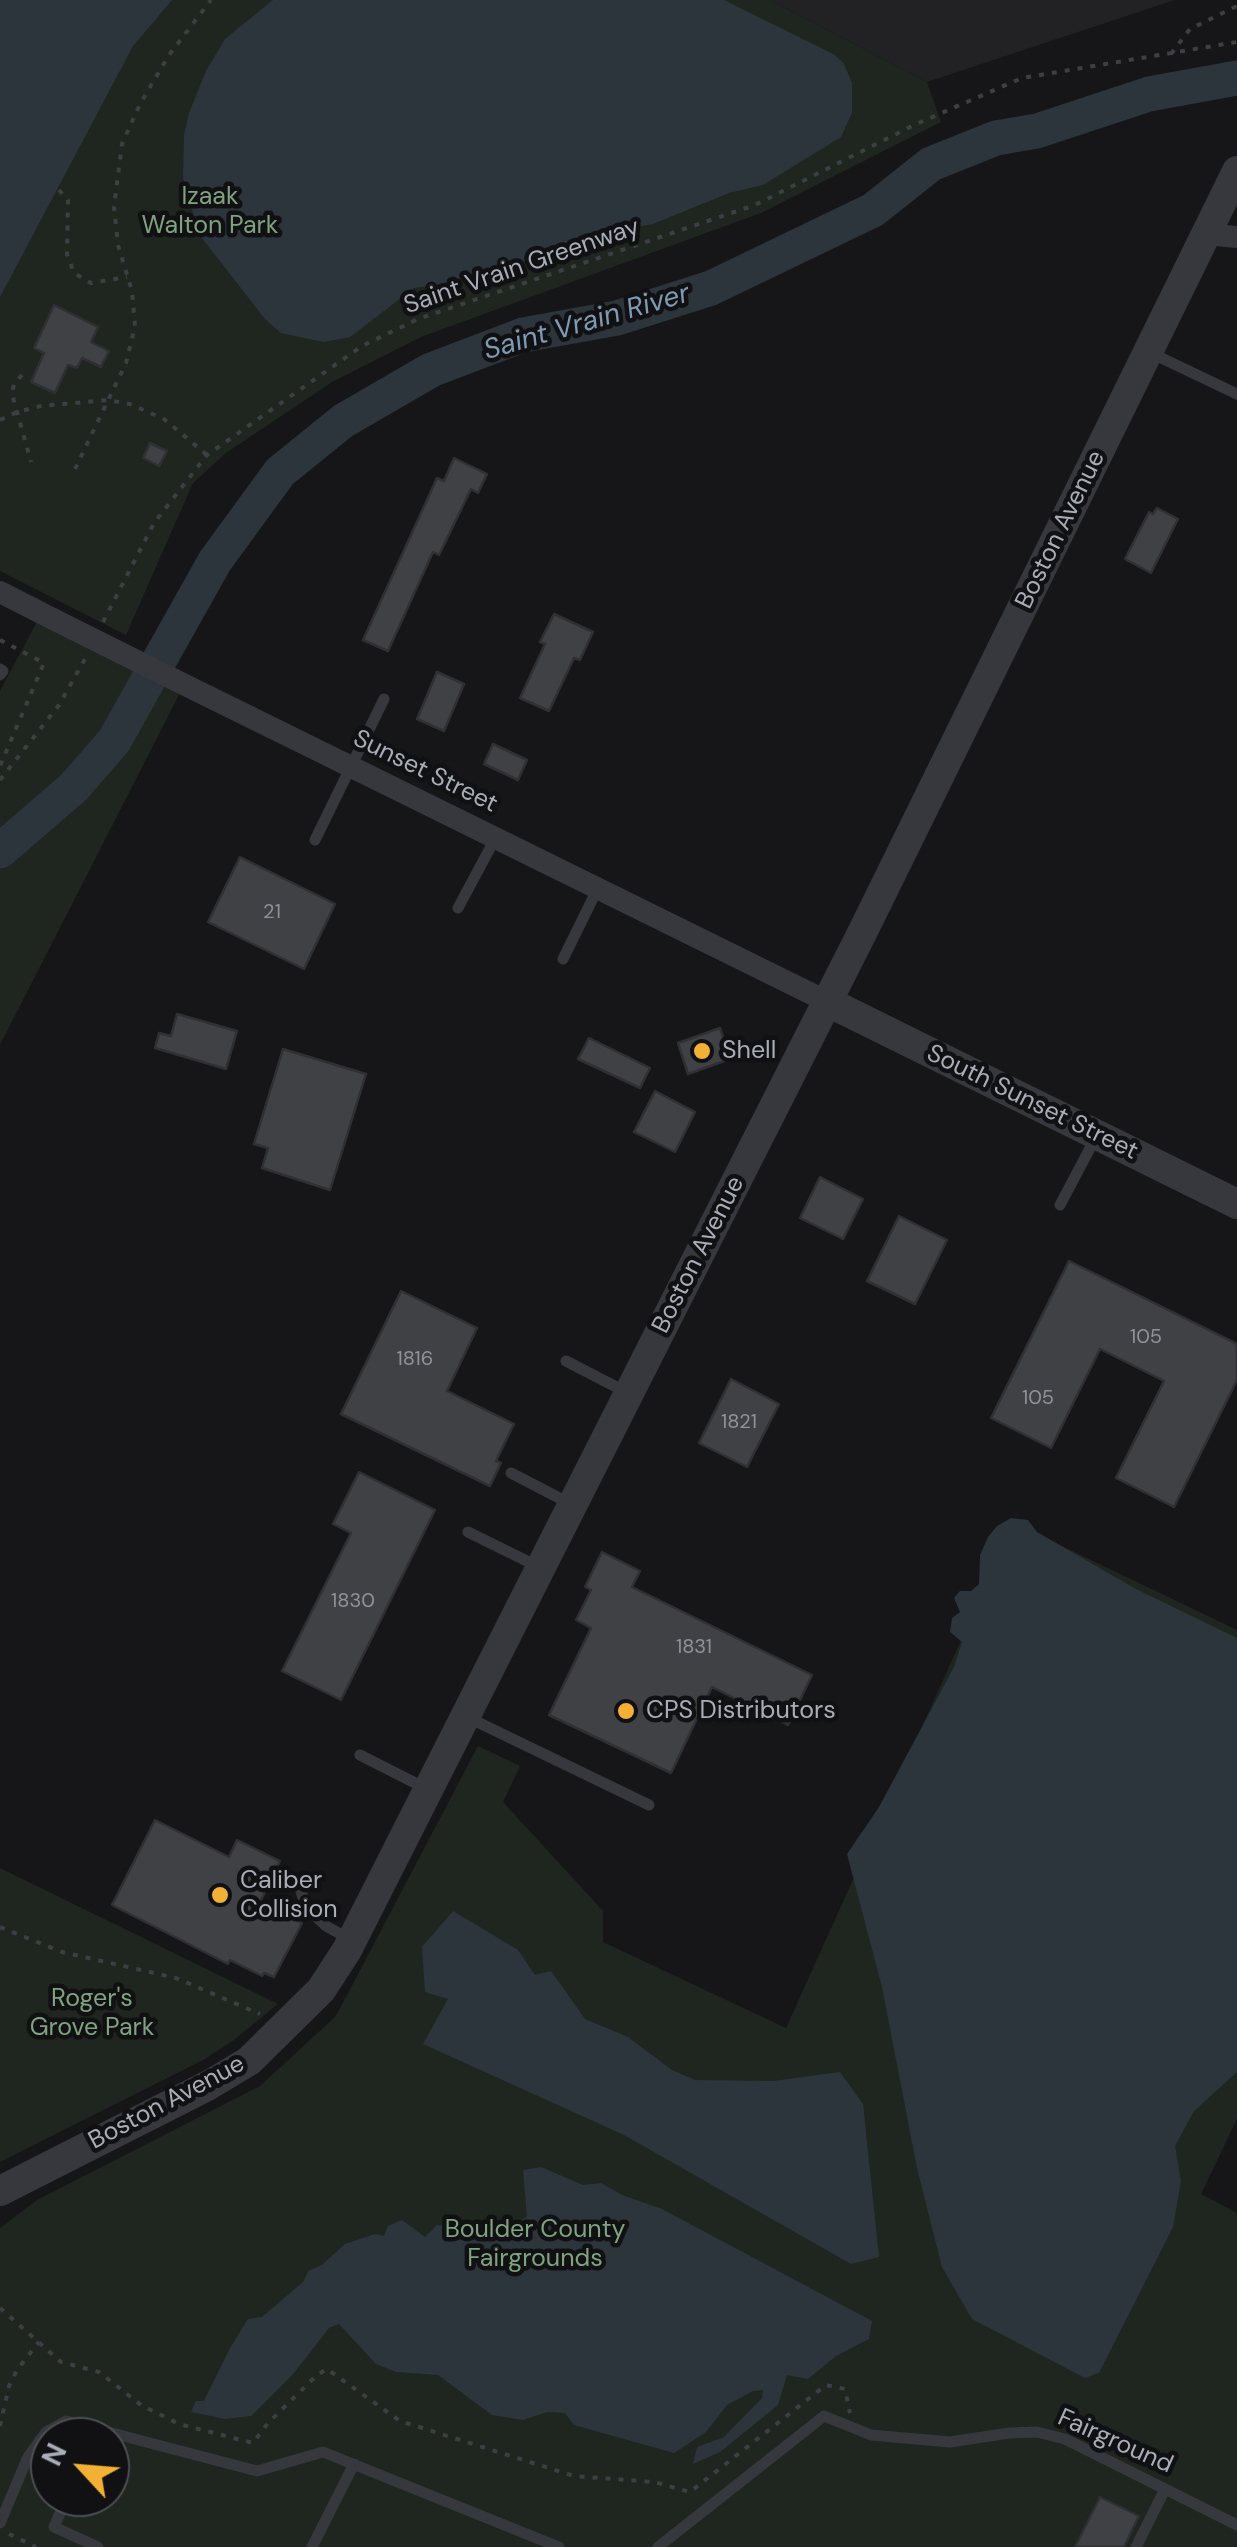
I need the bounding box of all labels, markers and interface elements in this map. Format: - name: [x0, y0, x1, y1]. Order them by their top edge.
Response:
- park label: Izaak Walton Park: [142, 182, 278, 241]
- street label: Saint Vrain Greenway: [400, 213, 644, 321]
- water label: Saint Vrain River: [480, 278, 694, 368]
- street label: Boston Avenue: [1010, 446, 1112, 614]
- street label: Sunset Street: [348, 724, 502, 820]
- house number: 21: [263, 901, 281, 925]
- place label: Shell: [722, 1036, 776, 1066]
- street label: South Sunset Street: [921, 1039, 1143, 1167]
- marker: Shell: [691, 1040, 713, 1062]
- street label: Boston Avenue: [647, 1172, 751, 1338]
- house number: 105: [1130, 1326, 1162, 1350]
- house number: 1816: [397, 1348, 433, 1372]
- house number: 105: [1022, 1387, 1054, 1411]
- house number: 1821: [721, 1411, 757, 1435]
- house number: 1830: [331, 1590, 375, 1614]
- house number: 1831: [676, 1636, 712, 1660]
- place label: CPS Distributors: [646, 1696, 836, 1726]
- marker: CPS Distributors: [615, 1700, 637, 1722]
- place label: Caliber Collision: [240, 1866, 338, 1925]
- marker: Caliber Collision: [209, 1884, 231, 1906]
- park label: Roger's Grove Park: [30, 1984, 154, 2043]
- street label: Boston Avenue: [84, 2049, 250, 2157]
- park label: Boulder County Fairgrounds: [445, 2215, 625, 2274]
- street label: Fairground: [1053, 2403, 1177, 2481]
- north arrow: [30, 2417, 130, 2517]
- text: N: [33, 2437, 75, 2472]

